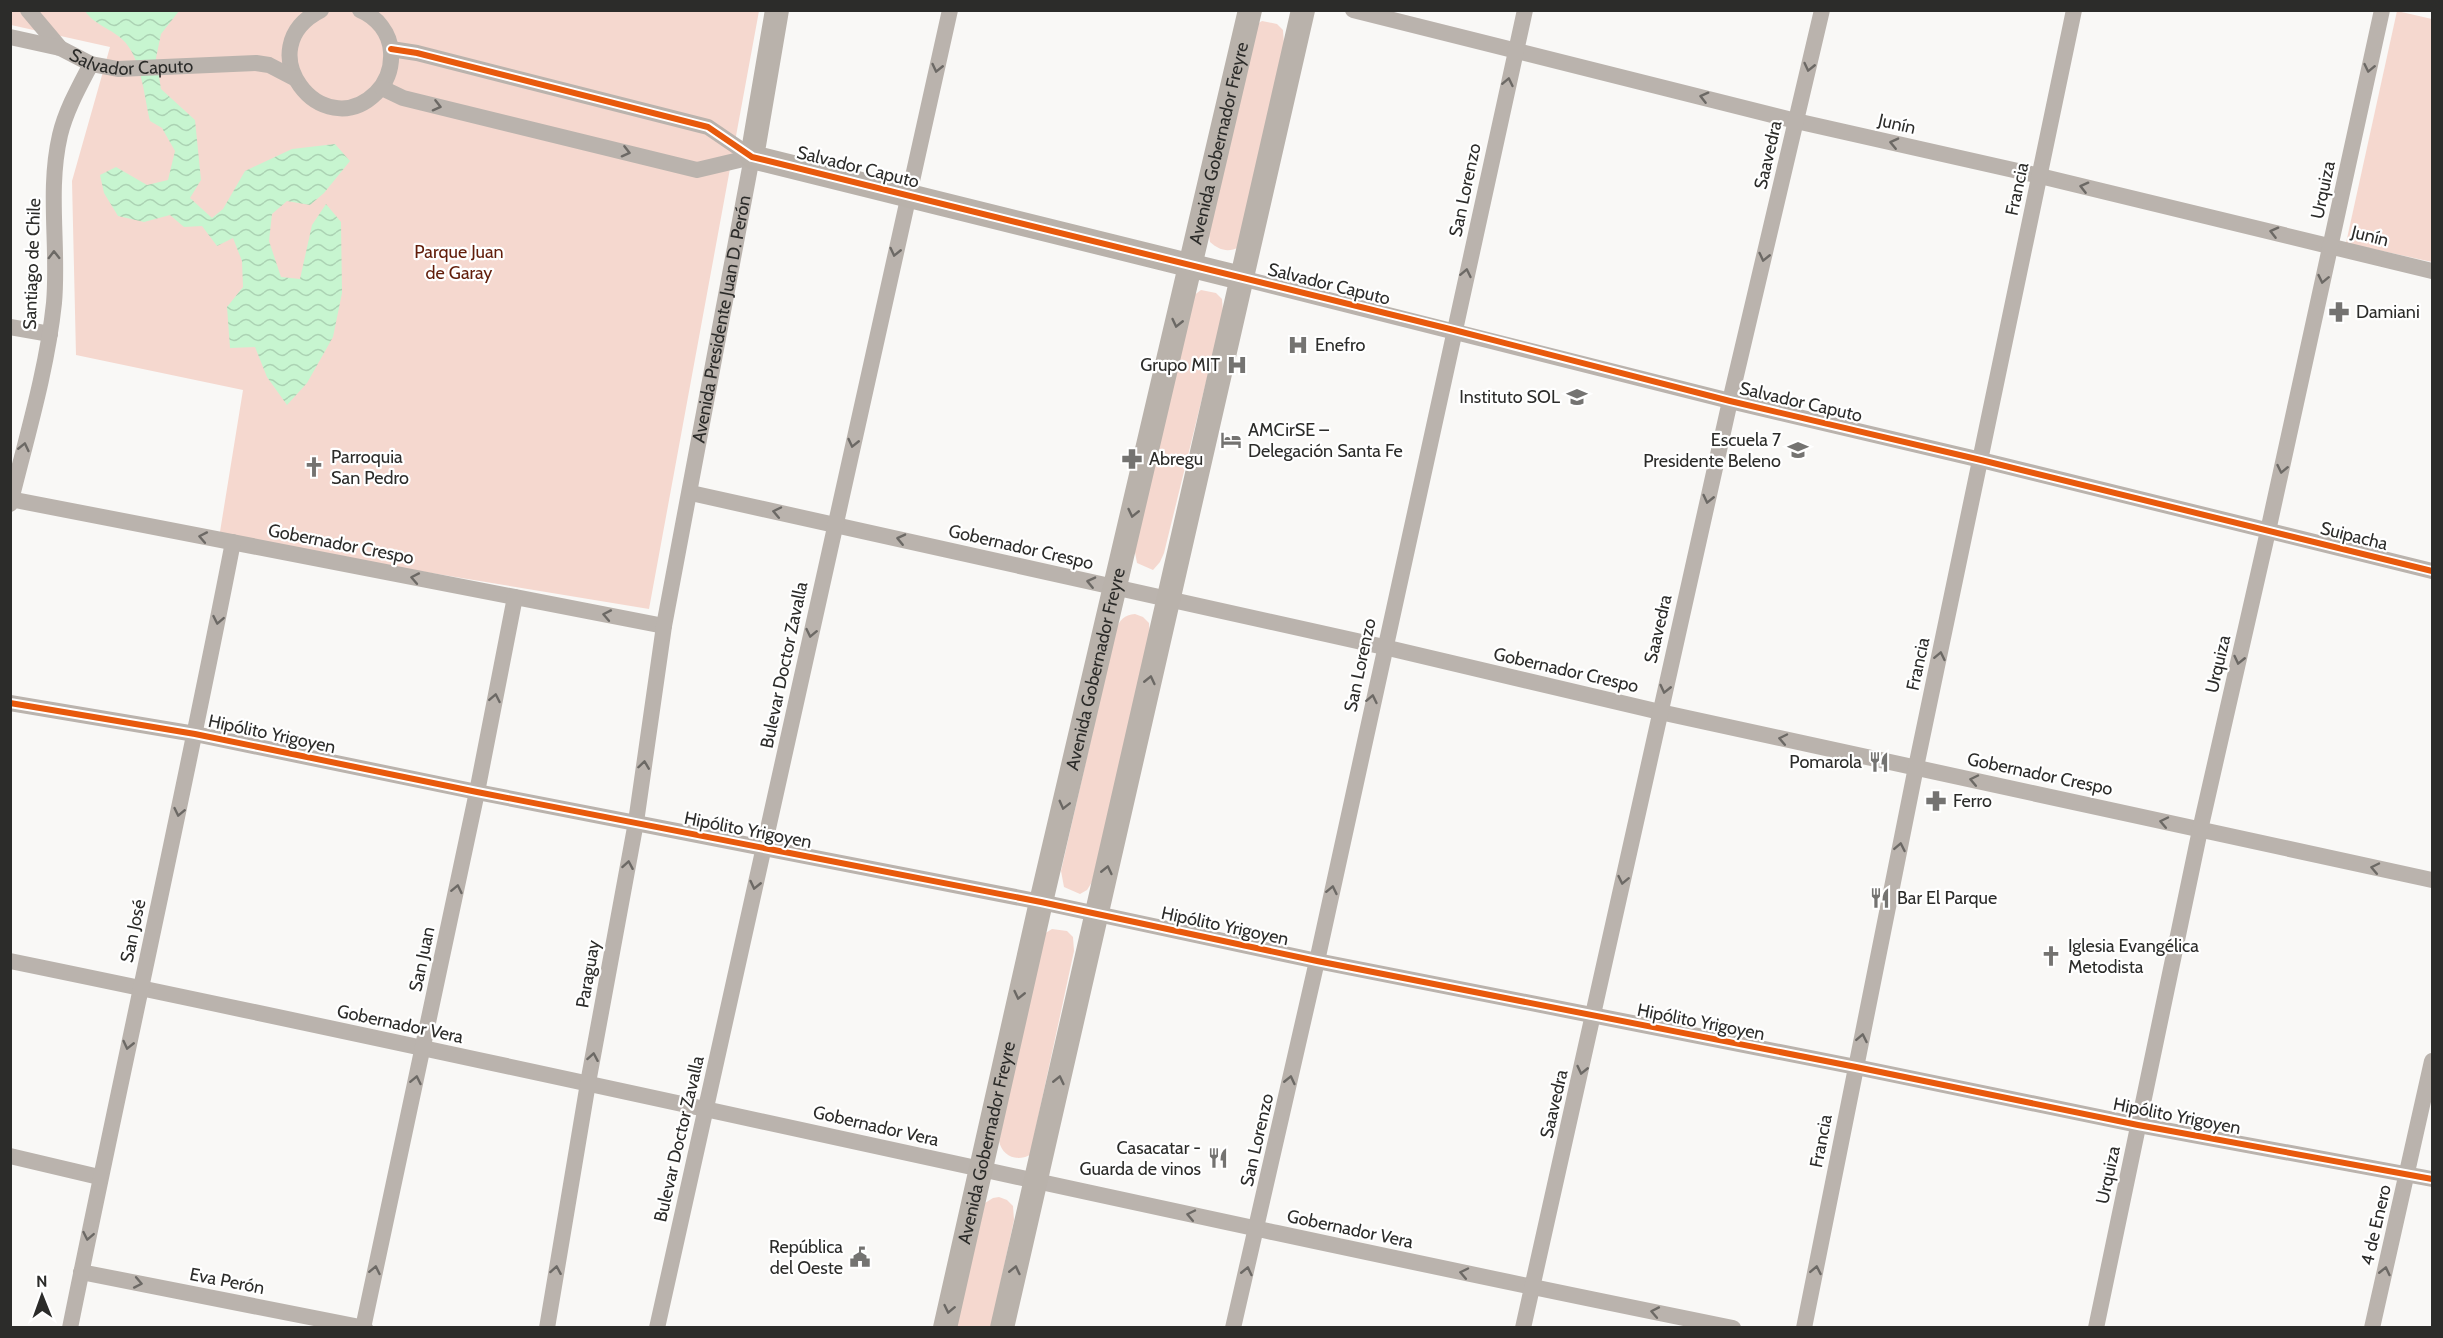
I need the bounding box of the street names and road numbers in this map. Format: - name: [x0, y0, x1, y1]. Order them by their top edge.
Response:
- street label: Avenida Gobernador Freyre: [1184, 40, 1253, 247]
- street label: Salvador Caputo: [66, 44, 194, 80]
- street label: Junín: [1875, 109, 1918, 139]
- street label: Saavedra: [1749, 118, 1787, 191]
- street label: Salvador Caputo: [795, 141, 922, 193]
- street label: San Lorenzo: [1444, 141, 1486, 239]
- street label: Urquiza: [2306, 159, 2340, 221]
- street label: Francia: [2001, 160, 2033, 217]
- street label: Avenida Presidente Juan D. Perón: [688, 193, 756, 445]
- street label: Santiago de Chile: [19, 198, 45, 330]
- street label: Junín: [2348, 221, 2391, 251]
- street label: Salvador Caputo: [1266, 258, 1393, 310]
- street label: Salvador Caputo: [1737, 377, 1865, 427]
- street label: Suipacha: [2318, 517, 2390, 555]
- street label: Gobernador Crespo: [266, 519, 416, 569]
- street label: Gobernador Crespo: [946, 520, 1096, 574]
- street label: Avenida Gobernador Freyre: [1061, 566, 1130, 772]
- street label: Bulevar Doctor Zavalla: [756, 579, 812, 750]
- street label: Saavedra: [1639, 592, 1677, 665]
- street label: San Lorenzo: [1339, 616, 1381, 714]
- street label: Urquiza: [2201, 633, 2235, 695]
- street label: Francia: [1902, 635, 1934, 692]
- street label: Gobernador Crespo: [1491, 643, 1641, 697]
- street label: Hipólito Yrigoyen: [206, 710, 338, 758]
- street label: Gobernador Crespo: [1965, 748, 2115, 800]
- street label: Hipólito Yrigoyen: [682, 807, 814, 853]
- street label: San José: [116, 897, 150, 965]
- street label: Hipólito Yrigoyen: [1159, 902, 1291, 950]
- street label: San Juan: [404, 925, 440, 993]
- street label: Paraguay: [571, 938, 605, 1010]
- street label: Hipólito Yrigoyen: [1635, 999, 1767, 1045]
- street label: Gobernador Vera: [335, 1000, 465, 1048]
- street label: Avenida Gobernador Freyre: [953, 1039, 1020, 1246]
- street label: Bulevar Doctor Zavalla: [649, 1053, 709, 1224]
- street label: Saavedra: [1535, 1067, 1573, 1140]
- street label: San Lorenzo: [1236, 1091, 1278, 1189]
- street label: Hipólito Yrigoyen: [2111, 1093, 2243, 1139]
- street label: Gobernador Vera: [811, 1101, 941, 1151]
- street label: Francia: [1805, 1112, 1837, 1169]
- street label: Urquiza: [2091, 1144, 2125, 1206]
- street label: 4 de Enero: [2356, 1182, 2396, 1267]
- street label: Gobernador Vera: [1285, 1205, 1415, 1253]
- street label: Eva Perón: [188, 1263, 266, 1299]

